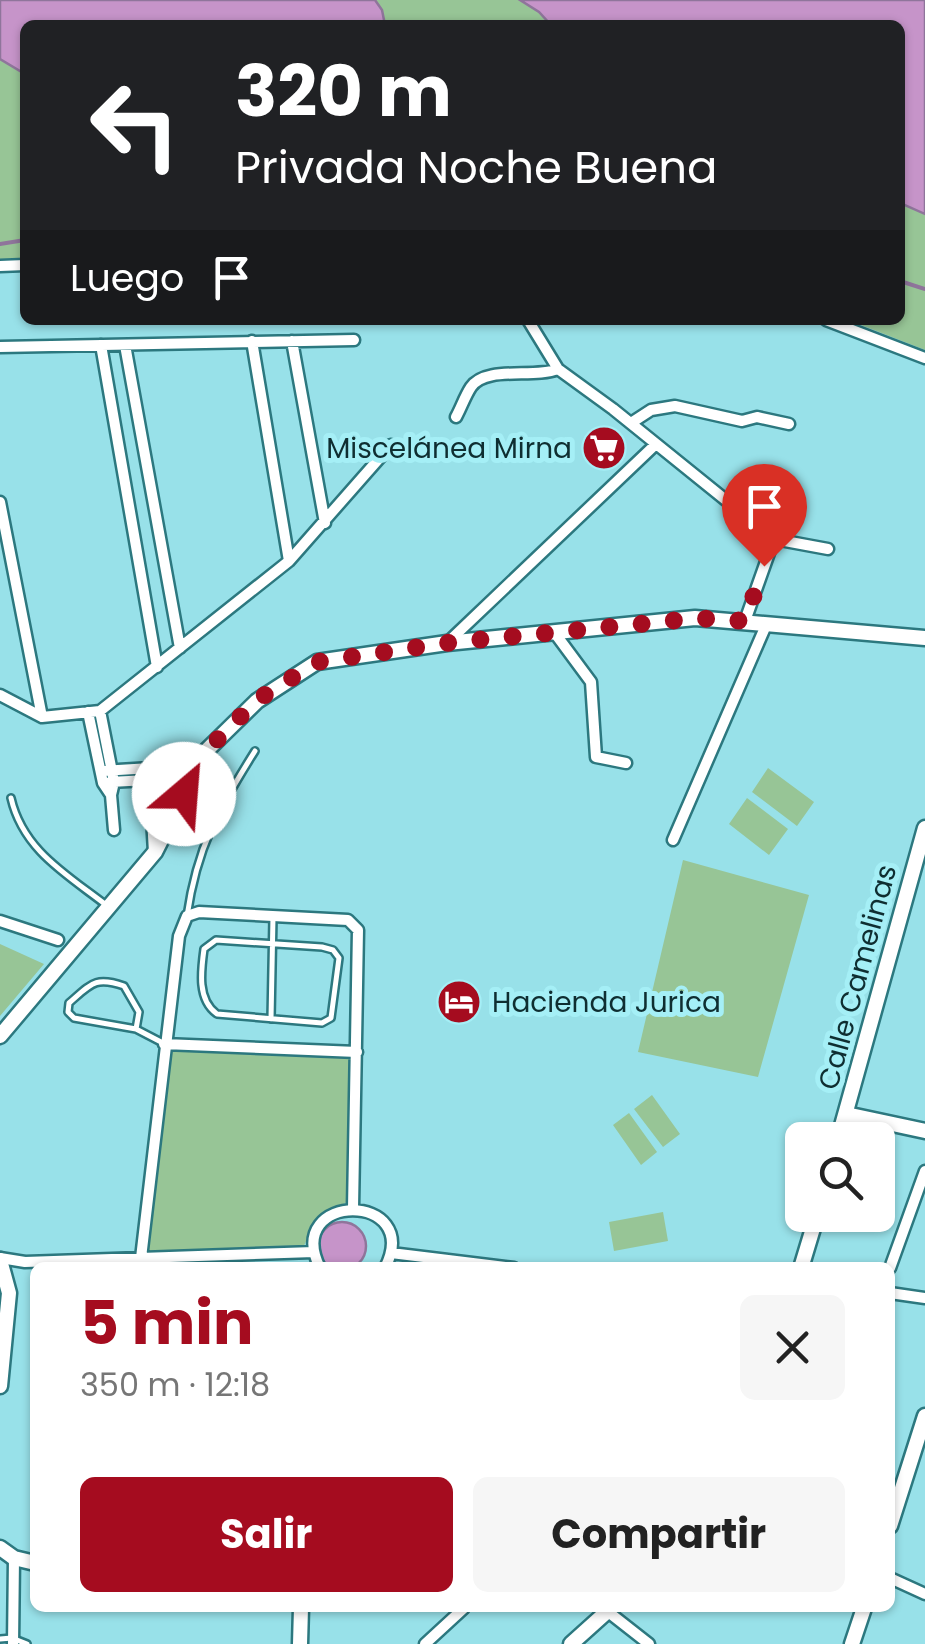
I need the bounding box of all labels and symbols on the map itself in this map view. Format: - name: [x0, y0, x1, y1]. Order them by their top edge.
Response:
- supermarket icon: Miscelánea Mirna: [581, 425, 627, 471]
- place label: Miscelánea Mirna: [326, 429, 572, 468]
- pin: [722, 464, 807, 567]
- position arrow: [132, 742, 236, 846]
- street label: Calle Camelinas: [809, 860, 906, 1094]
- hotel icon: Hacienda Jurica: [436, 979, 482, 1025]
- place label: Hacienda Jurica: [492, 983, 721, 1022]

